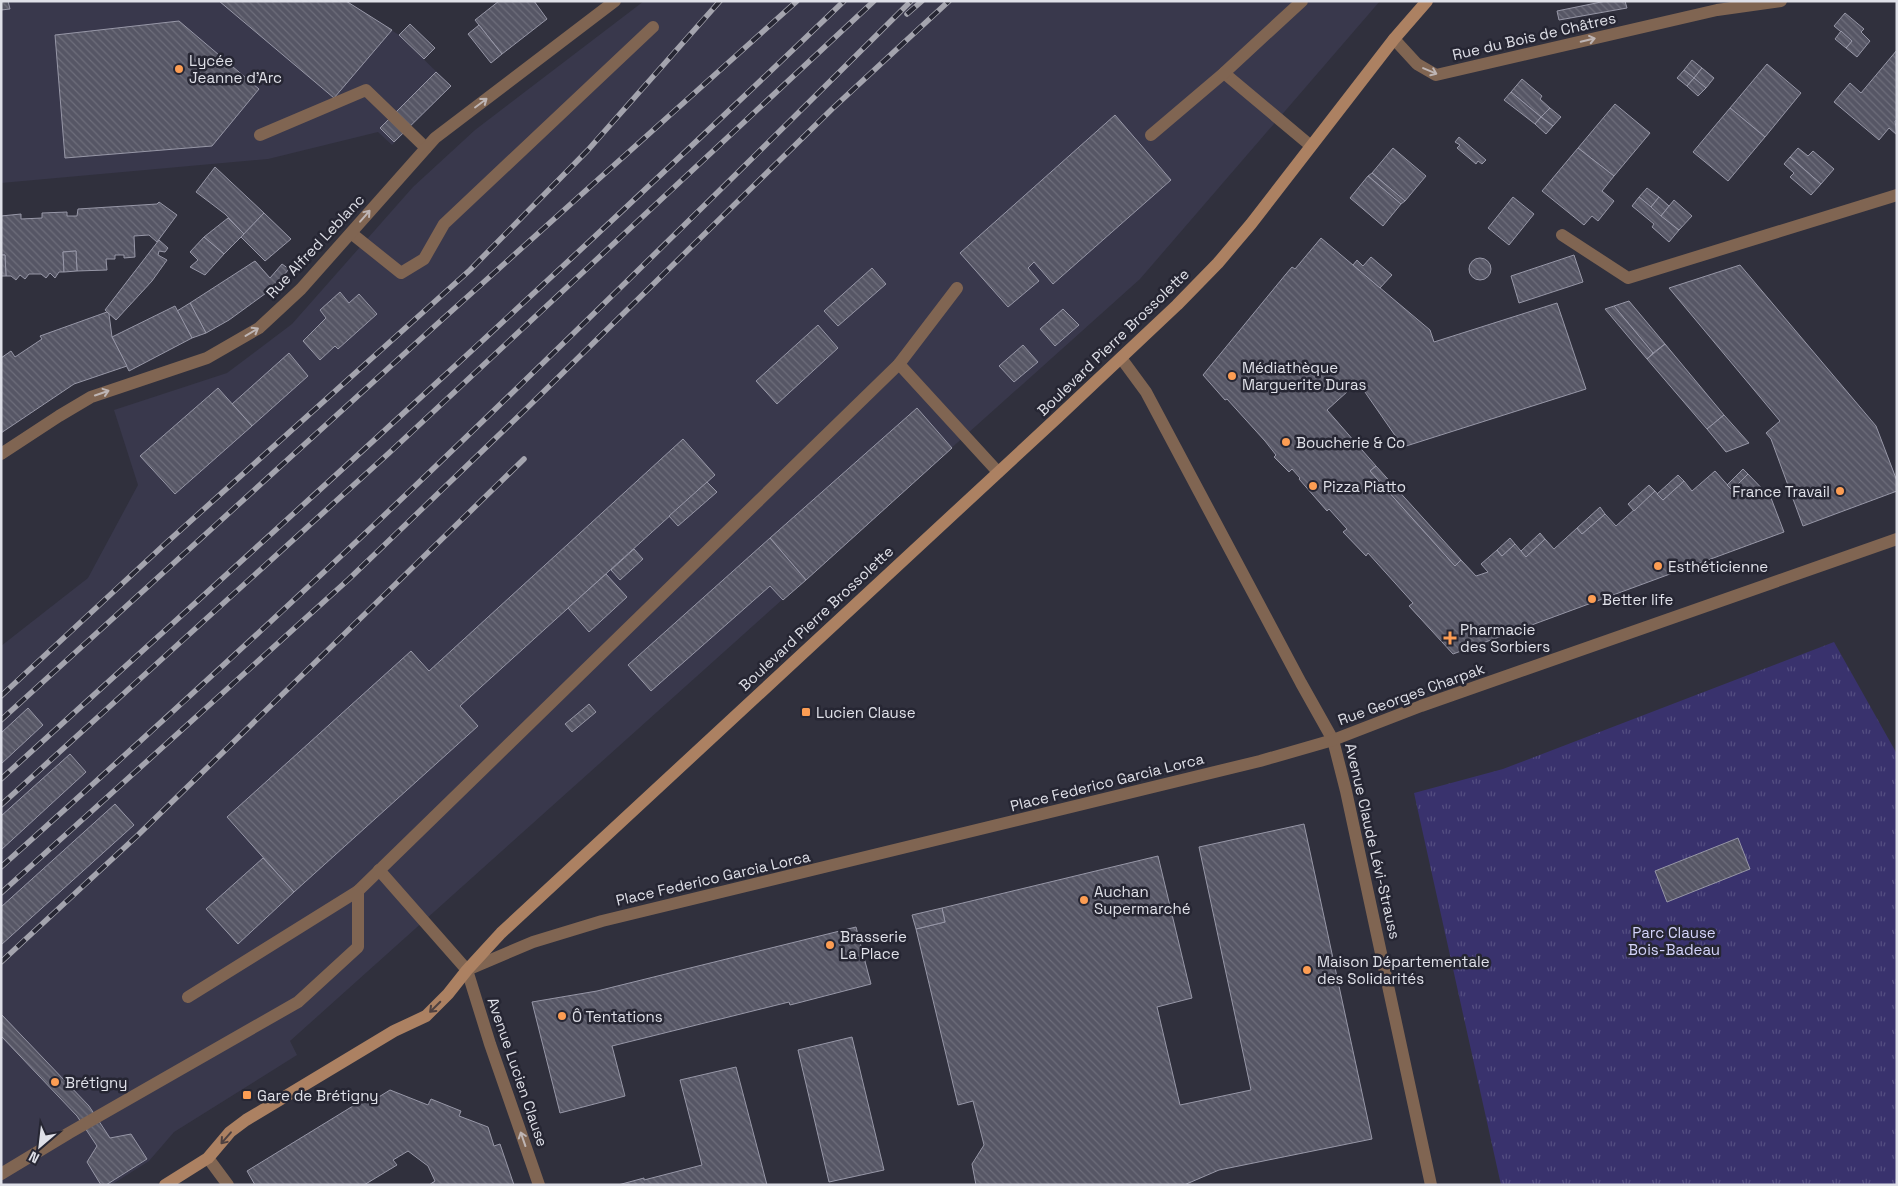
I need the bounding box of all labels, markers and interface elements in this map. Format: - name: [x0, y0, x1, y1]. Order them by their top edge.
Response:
- street label: Rue du Bois de Châtres: [1450, 8, 1618, 64]
- one-way arrow: [1580, 35, 1596, 44]
- place label: Lycée Jeanne d'Arc: [189, 51, 282, 87]
- marker: Lycée Jeanne d'Arc: [173, 63, 185, 75]
- one-way arrow: [1422, 66, 1437, 76]
- one-way arrow: [474, 98, 488, 108]
- street label: Rue Alfred Leblanc: [262, 190, 368, 302]
- one-way arrow: [360, 210, 371, 223]
- street label: Boulevard Pierre Brossolette: [1033, 264, 1193, 420]
- one-way arrow: [245, 327, 260, 337]
- place label: Médiathèque Marguerite Duras: [1242, 358, 1366, 394]
- marker: Médiathèque Marguerite Duras: [1226, 370, 1238, 382]
- one-way arrow: [94, 388, 110, 397]
- place label: Boucherie & Co: [1296, 433, 1405, 452]
- marker: Boucherie & Co: [1280, 436, 1292, 448]
- place label: Pizza Piatto: [1323, 477, 1406, 496]
- marker: Pizza Piatto: [1307, 480, 1319, 492]
- place label: France Travail: [1732, 482, 1830, 501]
- marker: France Travail: [1834, 485, 1846, 497]
- street label: Boulevard Pierre Brossolette: [735, 541, 897, 695]
- place label: Esthéticienne: [1668, 557, 1768, 576]
- marker: Esthéticienne: [1652, 560, 1664, 572]
- place label: Better life: [1602, 590, 1674, 609]
- marker: Better life: [1586, 593, 1598, 605]
- place label: Pharmacie des Sorbiers: [1460, 620, 1550, 656]
- marker: Pharmacie des Sorbiers: [1444, 632, 1456, 644]
- street label: Rue Georges Charpak: [1335, 659, 1487, 729]
- place label: Lucien Clause: [816, 703, 916, 722]
- marker: Lucien Clause: [800, 706, 812, 718]
- street label: Avenue Claude Lévi-Strauss: [1341, 741, 1405, 941]
- street label: Place Federico Garcia Lorca: [1008, 749, 1206, 815]
- street label: Place Federico Garcia Lorca: [614, 846, 812, 910]
- place label: Auchan Supermarché: [1094, 882, 1191, 918]
- marker: Auchan Supermarché: [1078, 894, 1090, 906]
- park label: Parc Clause Bois-Badeau: [1628, 923, 1720, 959]
- place label: Brasserie La Place: [840, 927, 907, 963]
- marker: Brasserie La Place: [824, 939, 836, 951]
- place label: Maison Départementale des Solidarités: [1317, 952, 1490, 988]
- marker: Maison Départementale des Solidarités: [1301, 964, 1313, 976]
- street label: Avenue Lucien Clause: [484, 995, 552, 1149]
- one-way arrow: [429, 1001, 441, 1013]
- place label: Ô Tentations: [572, 1007, 663, 1026]
- marker: Ô Tentations: [556, 1010, 568, 1022]
- place label: Brétigny: [65, 1073, 127, 1092]
- marker: Brétigny: [49, 1076, 61, 1088]
- place label: Gare de Brétigny: [257, 1086, 378, 1105]
- marker: Gare de Brétigny: [241, 1089, 253, 1101]
- north arrow: [15, 1121, 65, 1171]
- one-way arrow: [220, 1131, 231, 1144]
- one-way arrow: [518, 1131, 527, 1147]
- text: N: [26, 1147, 42, 1168]

